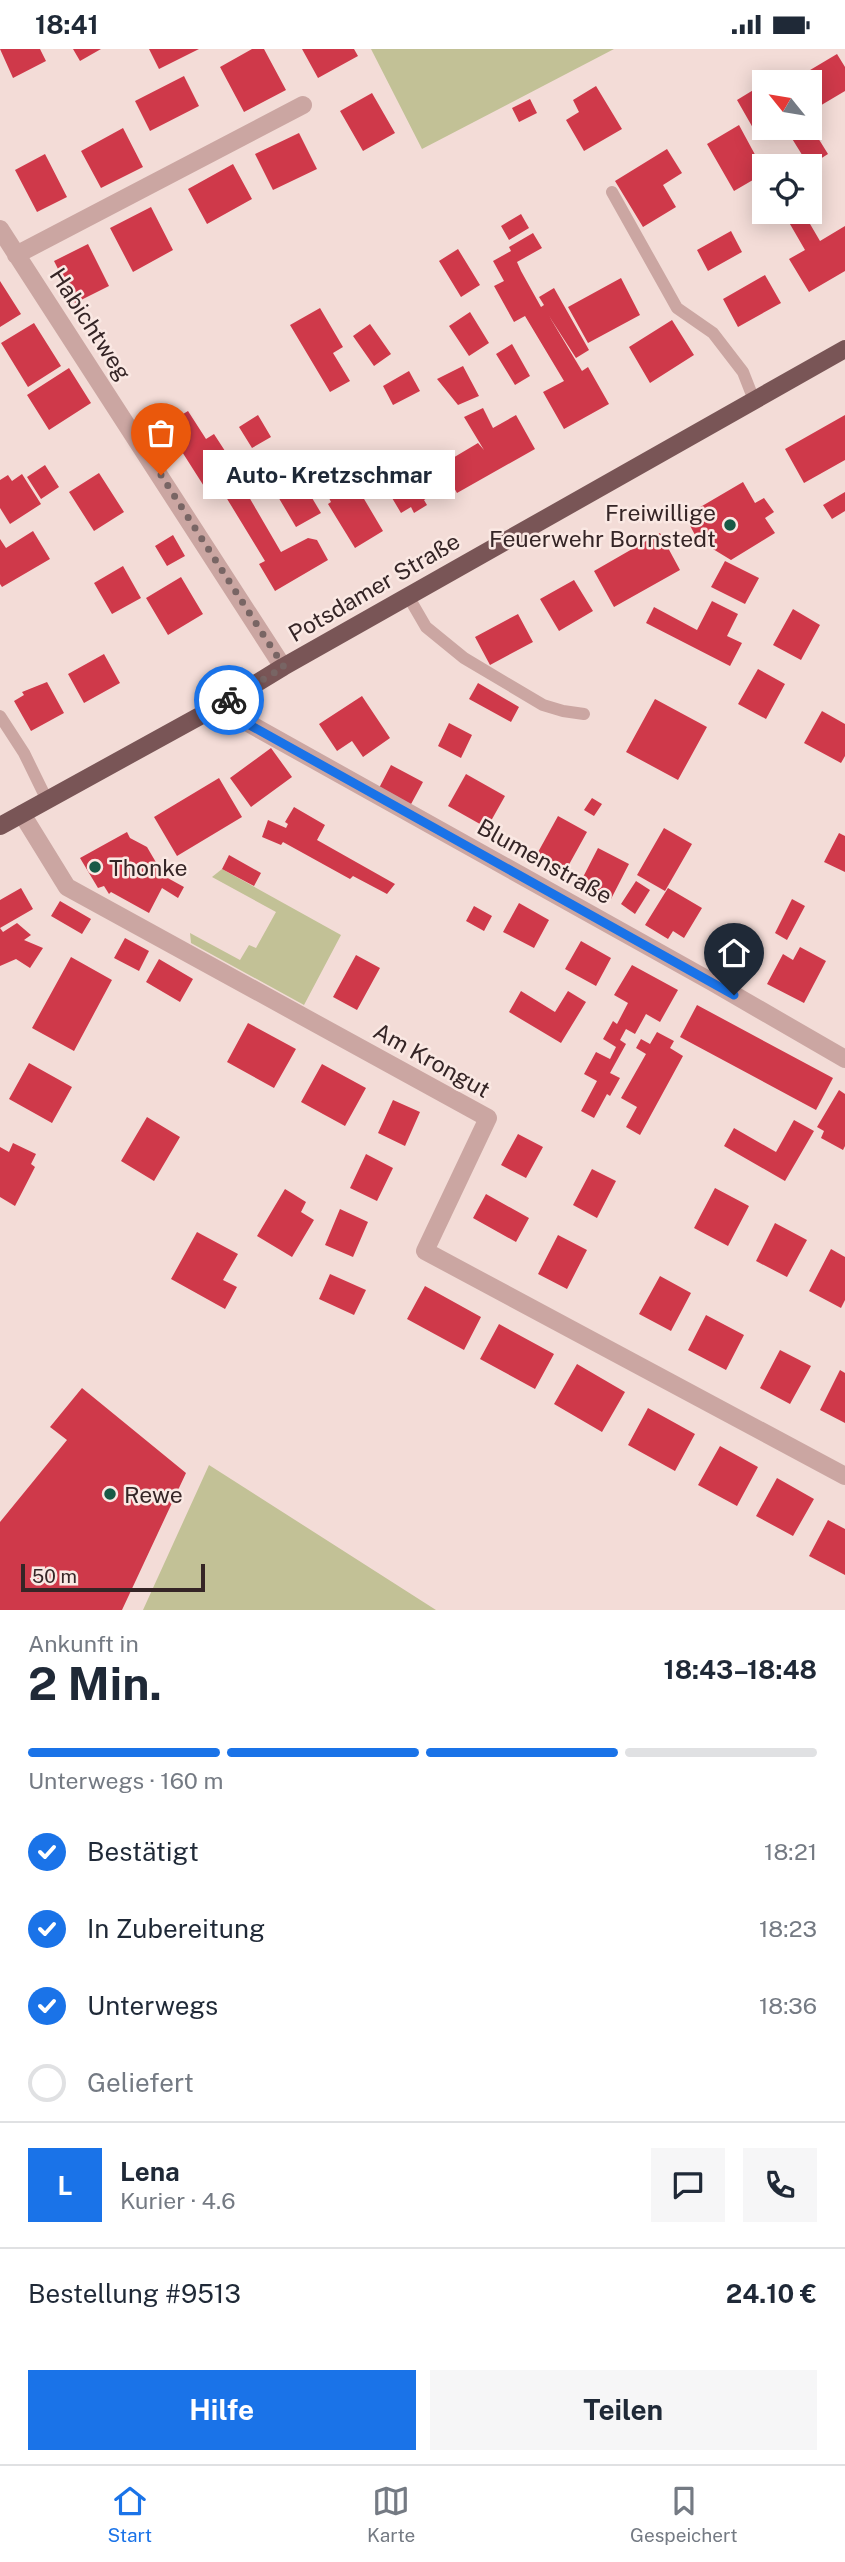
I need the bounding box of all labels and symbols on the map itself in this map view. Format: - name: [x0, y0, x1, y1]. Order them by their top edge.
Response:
- north arrow: [752, 70, 822, 140]
- street label: Habichtweg: [45, 263, 137, 385]
- pin: [131, 403, 191, 475]
- callout: Auto- Kretzschmar: [203, 451, 455, 499]
- place label: Freiwillige Feuerwehr Bornstedt: [489, 499, 716, 552]
- marker: Freiwillige Feuerwehr Bornstedt: [722, 517, 738, 533]
- street label: Potsdamer Straße: [284, 527, 464, 647]
- courier: [194, 665, 264, 735]
- street label: Blumenstraße: [473, 813, 617, 909]
- place label: Thonke: [109, 854, 188, 881]
- marker: Thonke: [87, 859, 103, 875]
- pin: [704, 923, 764, 995]
- street label: Am Krongut: [369, 1017, 495, 1103]
- place label: Rewe: [124, 1481, 183, 1508]
- marker: Rewe: [102, 1486, 118, 1502]
- scale bar: [21, 1561, 205, 1593]

